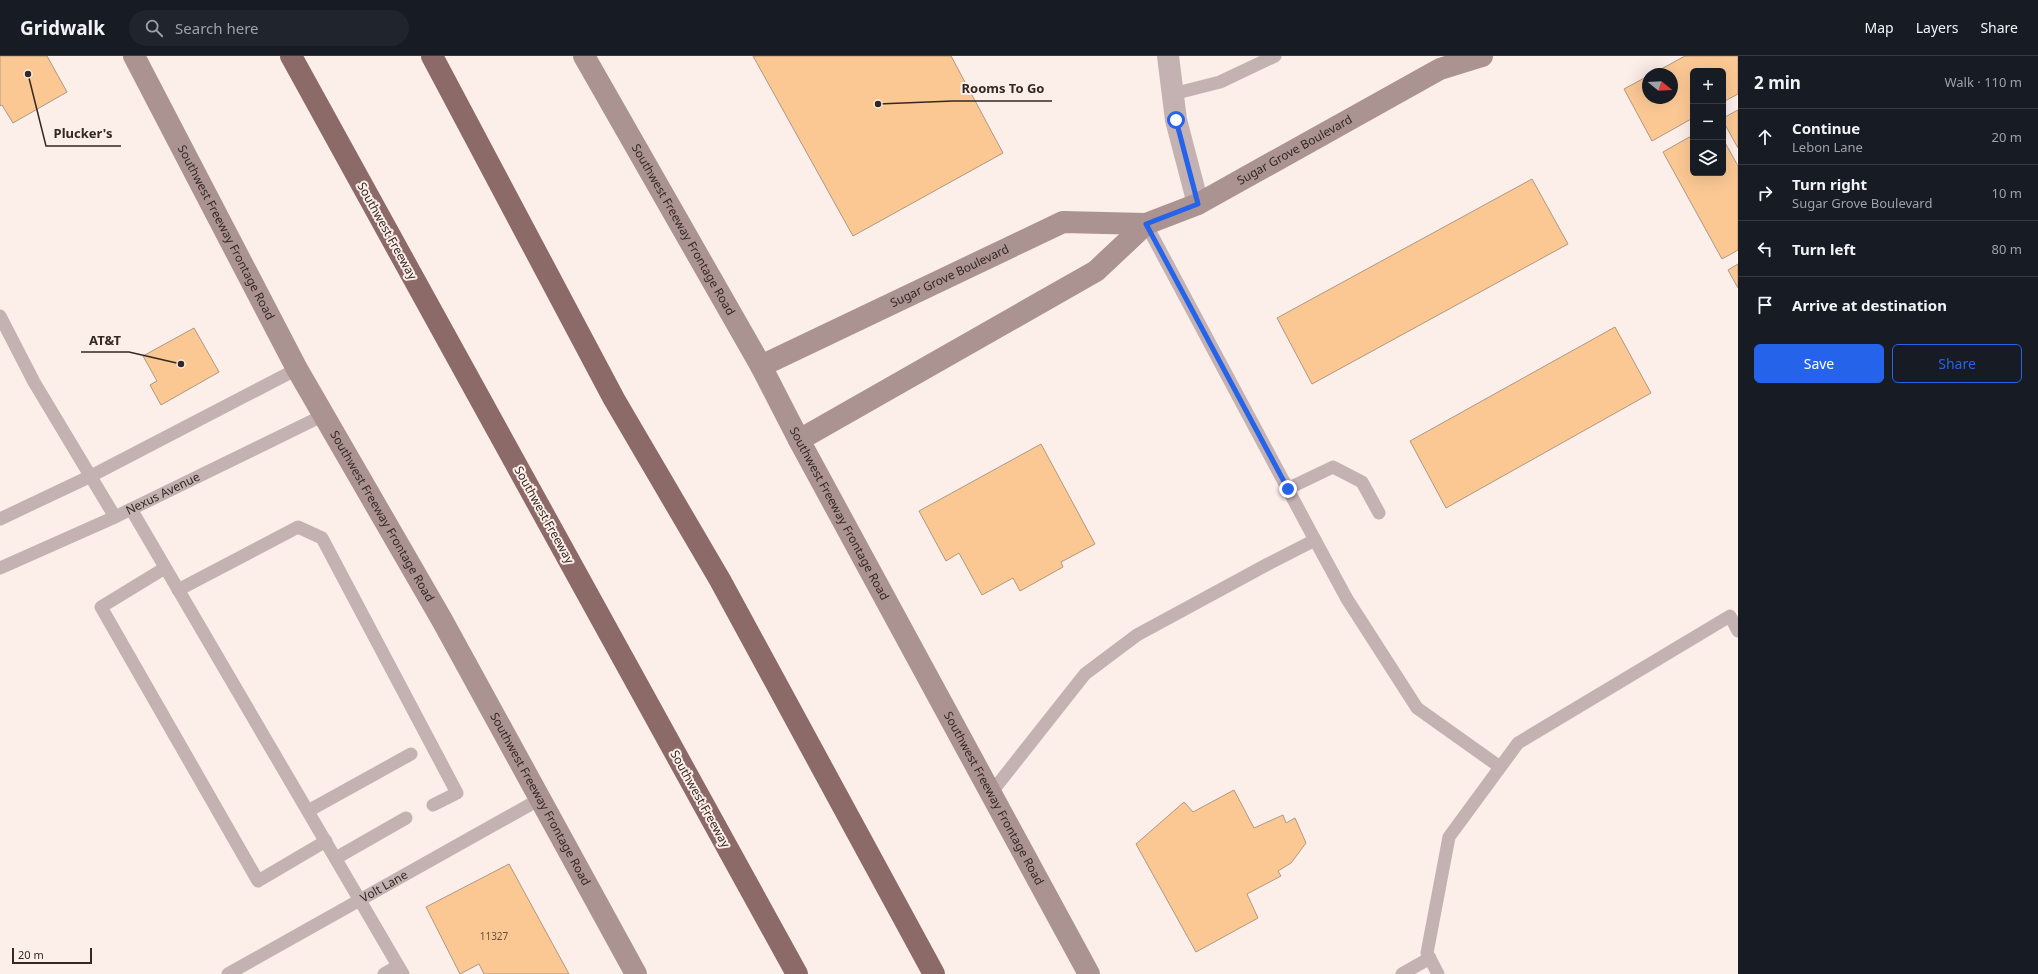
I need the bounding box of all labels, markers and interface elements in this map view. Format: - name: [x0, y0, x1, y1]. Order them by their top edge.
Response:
- search box: [129, 10, 409, 46]
- text: Gridwalk: [20, 15, 105, 41]
- icon: search: [143, 17, 165, 39]
- text: Search here: [175, 18, 259, 38]
- text: Map: [1865, 18, 1894, 37]
- text: Layers: [1916, 18, 1958, 37]
- text: Share: [1980, 18, 2018, 37]
- north arrow: [1642, 68, 1678, 104]
- map controls: [1690, 68, 1726, 176]
- button: +: [1690, 68, 1726, 104]
- text: 2 min: [1754, 71, 1801, 94]
- text: Walk · 110 m: [1944, 73, 2022, 91]
- callout: Rooms To Go: [953, 76, 1052, 101]
- text: Rooms To Go: [962, 79, 1045, 97]
- button: −: [1690, 104, 1726, 140]
- route start: [1167, 111, 1185, 129]
- street label: Sugar Grove Boulevard: [1234, 111, 1355, 189]
- text: Continue: [1792, 118, 1860, 138]
- callout: Plucker's: [46, 121, 121, 146]
- text: Plucker's: [54, 124, 112, 142]
- icon: ahead: [1754, 126, 1776, 148]
- text: 20 m: [1992, 128, 2022, 146]
- text: Lebon Lane: [1792, 138, 1863, 156]
- button: layers: [1690, 140, 1726, 176]
- street label: Southwest Freeway Frontage Road: [628, 141, 739, 318]
- street label: Southwest Freeway Frontage Road: [174, 142, 279, 323]
- text: Turn right: [1792, 174, 1867, 194]
- street label: Southwest Freeway: [354, 179, 422, 283]
- icon: right: [1754, 182, 1776, 204]
- text: 10 m: [1992, 184, 2022, 202]
- text: Sugar Grove Boulevard: [1792, 194, 1932, 212]
- icon: left: [1754, 238, 1776, 260]
- text: Turn left: [1792, 239, 1856, 259]
- street label: Sugar Grove Boulevard: [887, 240, 1012, 311]
- text: 80 m: [1992, 240, 2022, 258]
- icon: arrive: [1754, 294, 1776, 316]
- text: Arrive at destination: [1792, 295, 1947, 315]
- callout: AT&T: [81, 327, 129, 352]
- text: AT&T: [89, 331, 121, 349]
- button: Save: [1754, 344, 1884, 383]
- button: Share: [1892, 344, 2022, 383]
- street label: Southwest Freeway Frontage Road: [786, 424, 893, 603]
- street label: Southwest Freeway Frontage Road: [326, 427, 439, 605]
- street label: Southwest Freeway: [511, 463, 579, 567]
- street label: Nexus Avenue: [123, 468, 203, 519]
- route end: [1279, 480, 1297, 498]
- street label: Southwest Freeway Frontage Road: [940, 708, 1048, 888]
- street label: Southwest Freeway Frontage Road: [486, 709, 595, 888]
- street label: Southwest Freeway: [667, 747, 735, 851]
- street label: Volt Lane: [357, 866, 411, 906]
- house number: 11327: [480, 929, 509, 943]
- scale bar: [12, 946, 92, 965]
- text: 20 m: [18, 947, 44, 962]

